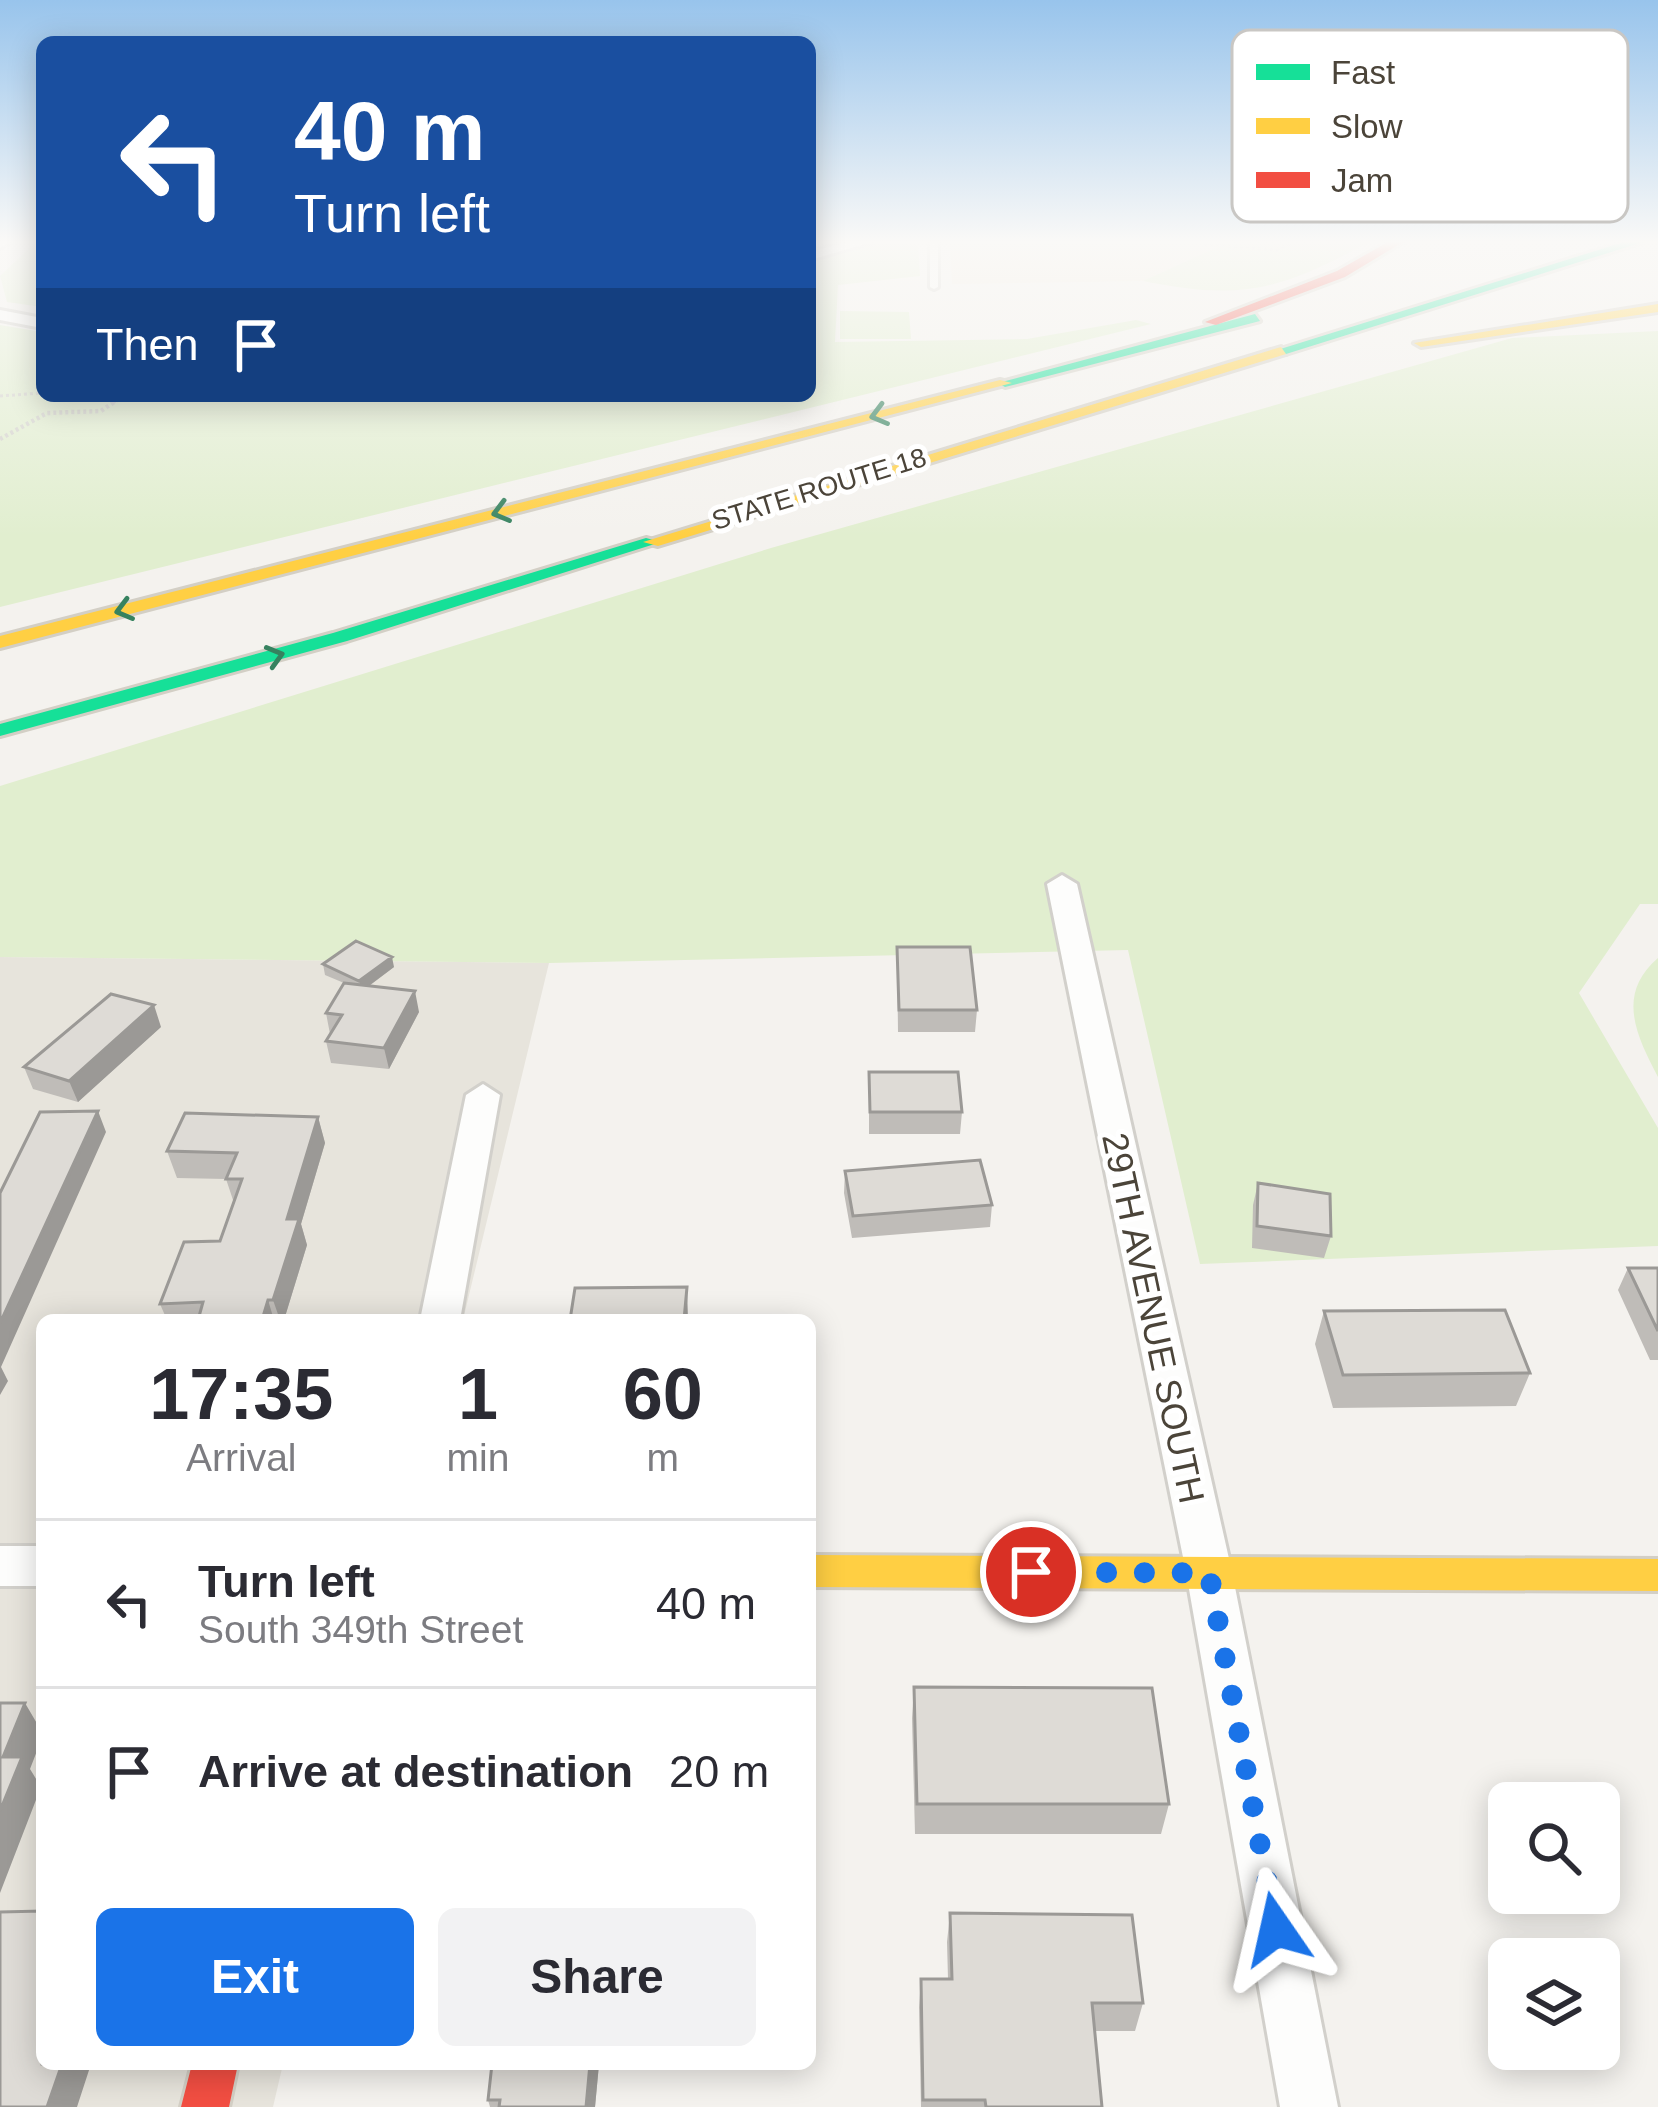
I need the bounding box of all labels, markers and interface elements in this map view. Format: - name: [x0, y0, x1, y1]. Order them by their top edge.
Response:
- legend: [1232, 30, 1628, 222]
- text: Fast: [1331, 54, 1395, 91]
- icon: left: [96, 84, 252, 240]
- text: 40 m: [294, 84, 485, 178]
- text: Slow: [1331, 108, 1403, 145]
- text: Jam: [1331, 162, 1393, 199]
- text: Turn left: [294, 183, 490, 243]
- icon: arrive: [223, 312, 289, 378]
- text: Then: [96, 319, 199, 370]
- one-way arrow: [869, 400, 889, 425]
- street label: STATE ROUTE 18: [708, 442, 930, 536]
- one-way arrow: [491, 498, 512, 523]
- one-way arrow: [114, 596, 134, 621]
- one-way arrow: [264, 645, 285, 670]
- street label: 29TH AVENUE SOUTH: [1094, 1129, 1213, 1507]
- text: 17:35: [149, 1354, 333, 1434]
- text: 1: [458, 1354, 498, 1434]
- text: 60: [623, 1354, 703, 1434]
- text: Arrival: [186, 1436, 297, 1479]
- text: min: [447, 1436, 509, 1479]
- text: m: [646, 1436, 679, 1479]
- pin: [980, 1521, 1082, 1623]
- icon: arrive: [998, 1539, 1064, 1605]
- text: Turn left: [198, 1556, 375, 1607]
- icon: left: [96, 1571, 162, 1637]
- text: 40 m: [656, 1578, 756, 1629]
- text: South 349th Street: [198, 1608, 523, 1651]
- icon: arrive: [96, 1739, 162, 1805]
- text: Arrive at destination: [198, 1746, 633, 1797]
- text: 20 m: [669, 1746, 769, 1797]
- map controls: [1488, 1782, 1620, 2070]
- button: search: [1488, 1782, 1620, 1914]
- position arrow: [1213, 1866, 1339, 1992]
- button: Exit: [96, 1908, 414, 2046]
- button: Share: [438, 1908, 756, 2046]
- button: layers: [1488, 1938, 1620, 2070]

